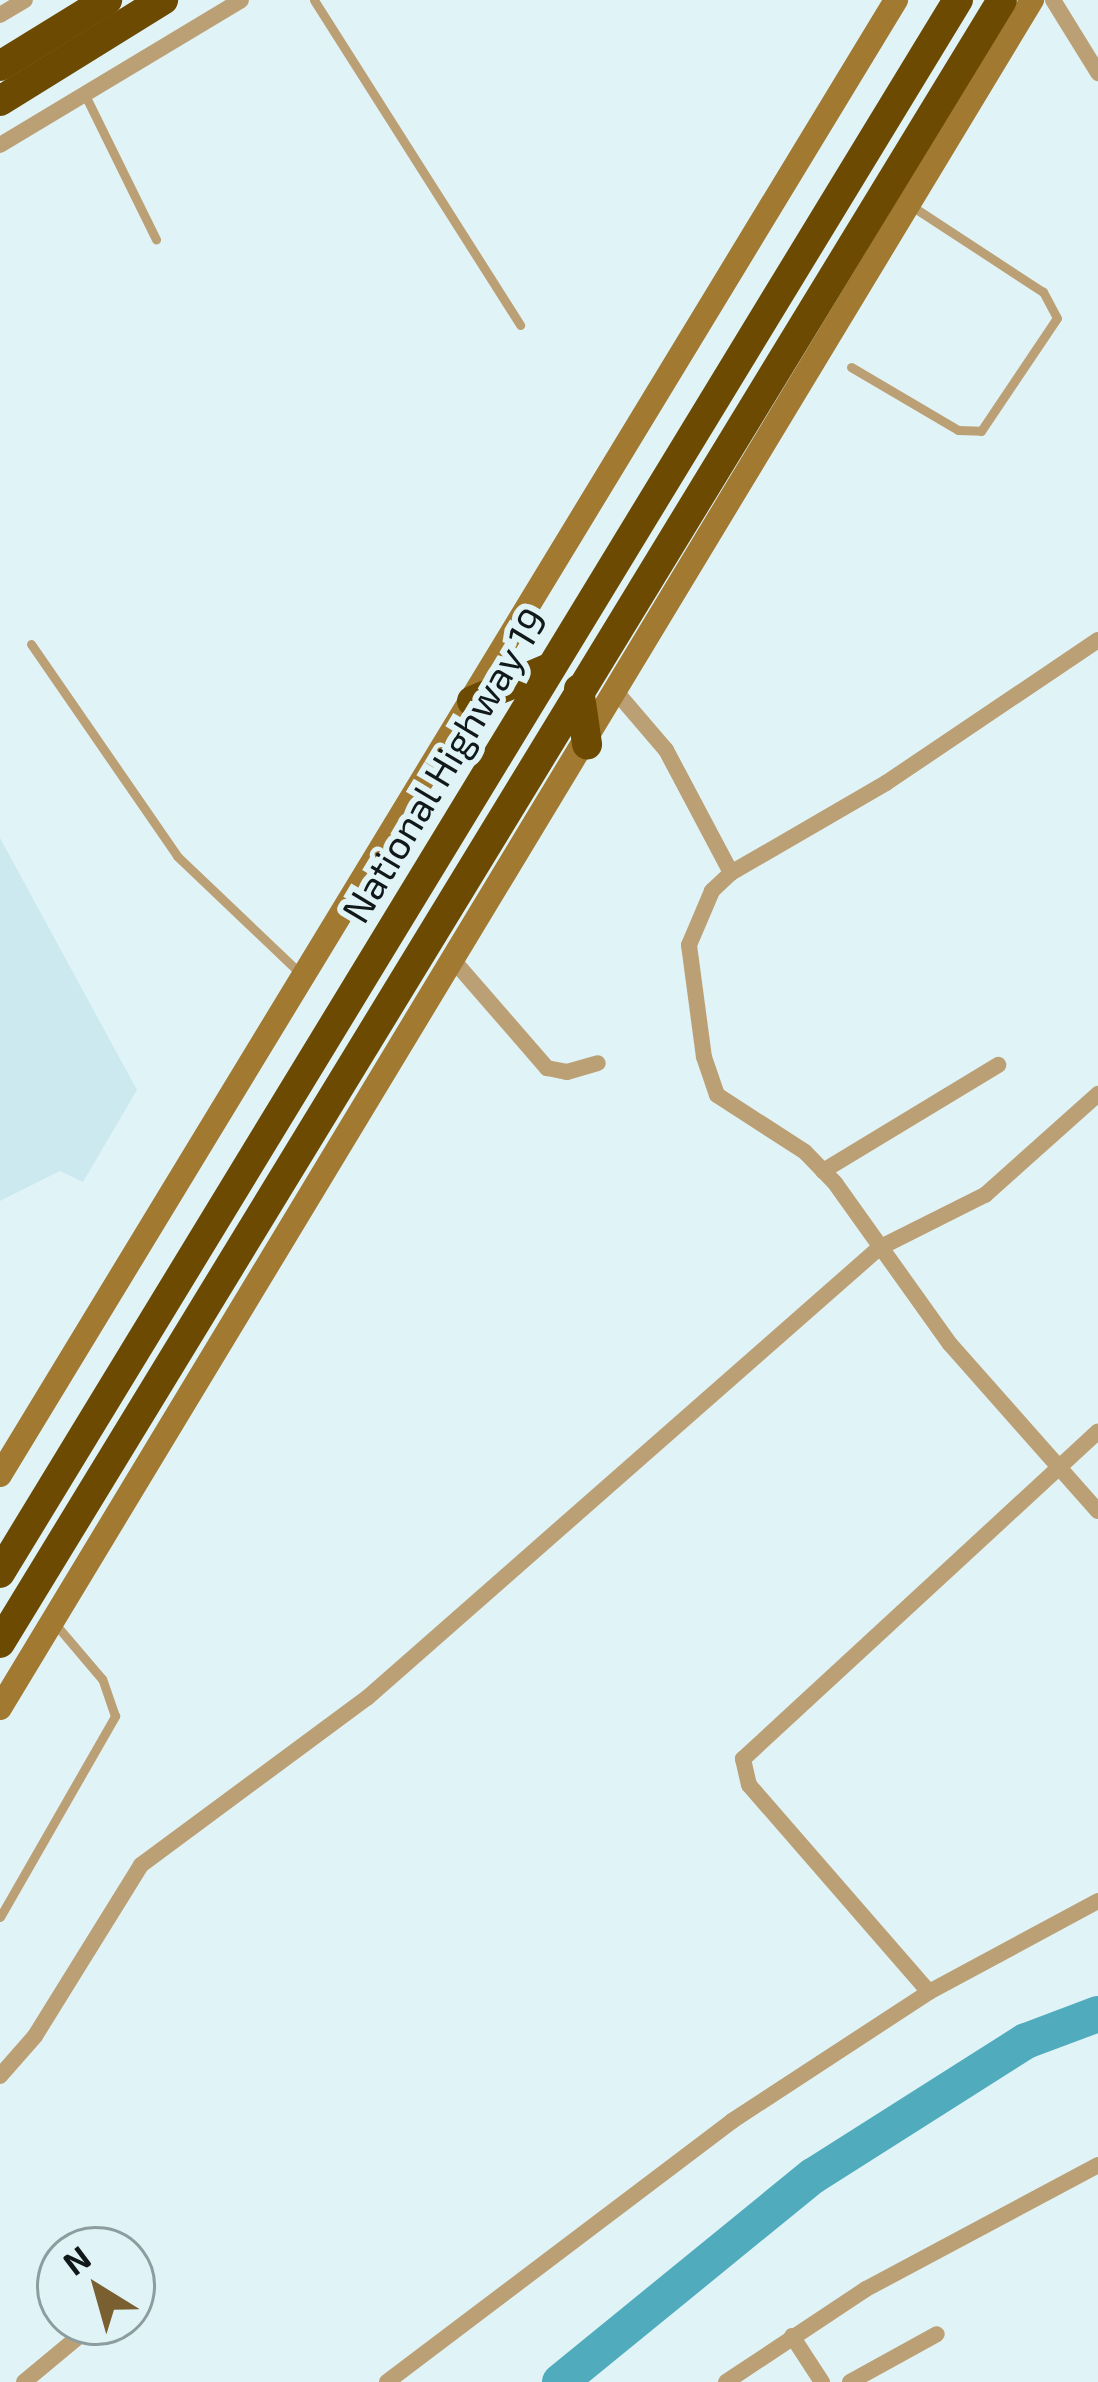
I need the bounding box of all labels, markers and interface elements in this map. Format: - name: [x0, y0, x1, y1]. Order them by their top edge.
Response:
- street label: National Highway 19: [331, 598, 557, 932]
- north arrow: [36, 2226, 156, 2346]
- text: N: [55, 2237, 98, 2283]

